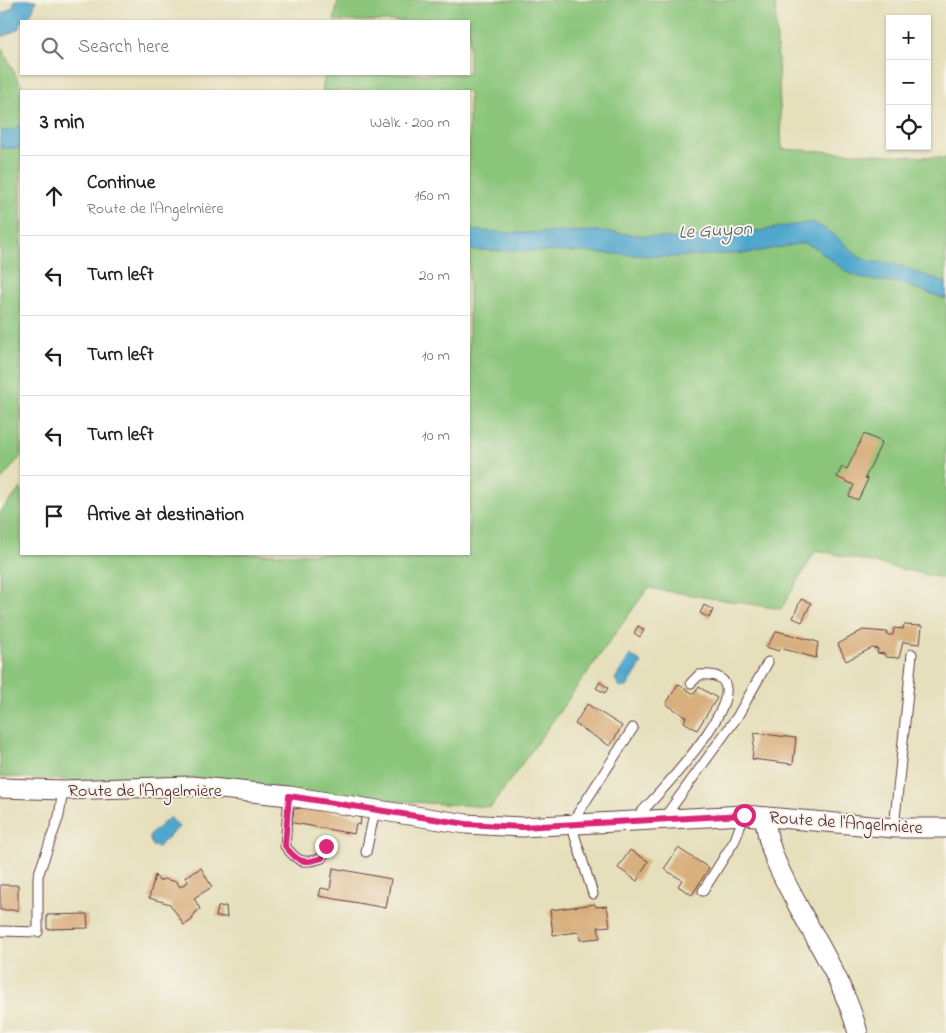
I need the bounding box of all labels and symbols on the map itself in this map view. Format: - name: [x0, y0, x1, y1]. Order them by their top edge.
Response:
- water label: Le Guyon: [678, 216, 753, 247]
- street label: Route de l'Angelmière: [68, 779, 223, 806]
- route start: [733, 804, 756, 827]
- street label: Route de l'Angelmière: [768, 806, 924, 843]
- route end: [315, 835, 338, 858]

